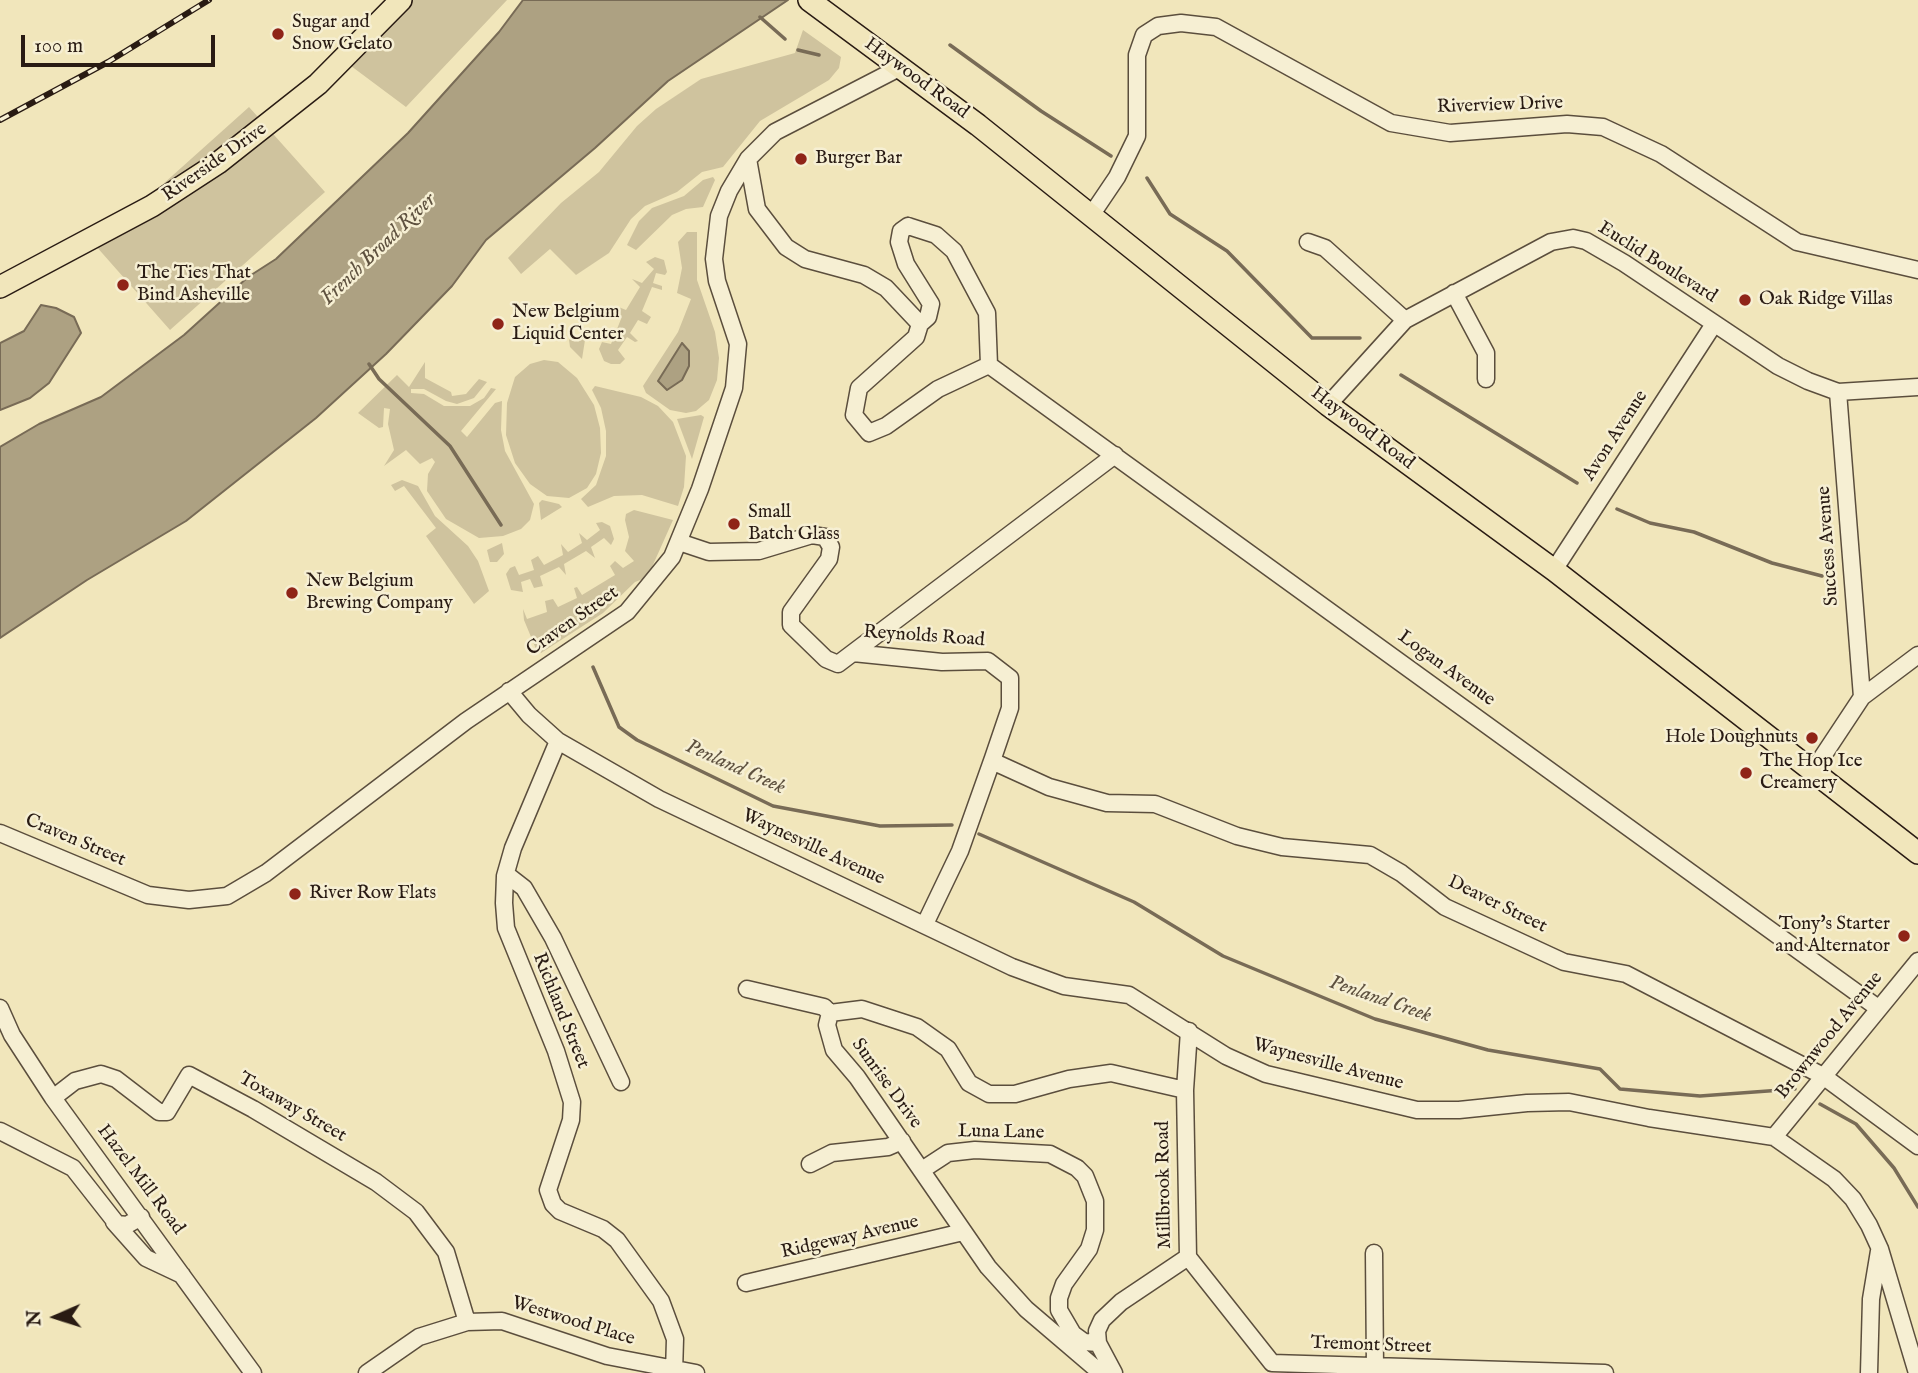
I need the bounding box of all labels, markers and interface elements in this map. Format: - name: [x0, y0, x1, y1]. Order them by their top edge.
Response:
- place label: Sugar and Snow Gelato: [292, 12, 392, 56]
- scale bar: [24, 21, 219, 65]
- marker: Sugar and Snow Gelato: [270, 26, 286, 42]
- text: 100 m: [34, 33, 83, 60]
- street label: Haywood Road: [859, 33, 973, 125]
- street label: Riverview Drive: [1436, 92, 1564, 120]
- street label: Riverside Drive: [158, 119, 272, 207]
- place label: Burger Bar: [815, 148, 902, 170]
- marker: Burger Bar: [793, 151, 809, 167]
- water label: French Broad River: [316, 189, 442, 311]
- street label: Euclid Boulevard: [1593, 217, 1721, 309]
- place label: The Ties That Bind Asheville: [137, 263, 251, 307]
- marker: The Ties That Bind Asheville: [115, 277, 131, 293]
- place label: Oak Ridge Villas: [1759, 289, 1893, 311]
- marker: Oak Ridge Villas: [1737, 292, 1753, 308]
- place label: New Belgium Liquid Center: [512, 302, 624, 346]
- marker: New Belgium Liquid Center: [490, 316, 506, 332]
- street label: Haywood Road: [1306, 383, 1418, 475]
- street label: Avon Avenue: [1578, 387, 1654, 485]
- street label: Success Avenue: [1813, 485, 1845, 607]
- place label: Small Batch Glass: [748, 502, 840, 546]
- marker: Small Batch Glass: [726, 516, 742, 532]
- place label: New Belgium Brewing Company: [306, 571, 453, 615]
- street label: Craven Street: [523, 582, 623, 662]
- marker: New Belgium Brewing Company: [284, 585, 300, 601]
- street label: Reynolds Road: [862, 621, 986, 653]
- street label: Logan Avenue: [1393, 626, 1499, 712]
- place label: Hole Doughnuts: [1665, 727, 1798, 749]
- marker: Hole Doughnuts: [1804, 730, 1820, 746]
- water label: Penland Creek: [681, 735, 789, 801]
- place label: The Hop Ice Creamery: [1760, 751, 1862, 795]
- marker: The Hop Ice Creamery: [1738, 765, 1754, 781]
- street label: Waynesville Avenue: [738, 805, 888, 891]
- street label: Craven Street: [21, 810, 129, 872]
- street label: Deaver Street: [1444, 871, 1550, 939]
- place label: River Row Flats: [309, 883, 436, 905]
- marker: River Row Flats: [287, 886, 303, 902]
- place label: Tony's Starter and Alternator: [1775, 914, 1890, 958]
- marker: Tony's Starter and Alternator: [1896, 928, 1912, 944]
- street label: Richland Street: [526, 950, 594, 1072]
- street label: Brownwood Avenue: [1772, 968, 1888, 1104]
- water label: Penland Creek: [1326, 971, 1434, 1029]
- street label: Waynesville Avenue: [1250, 1034, 1406, 1096]
- street label: Sunrise Drive: [846, 1035, 926, 1133]
- street label: Toxaway Street: [234, 1068, 350, 1148]
- street label: Hazel Mill Road: [91, 1120, 189, 1240]
- street label: Luna Lane: [958, 1121, 1044, 1145]
- street label: Millbrook Road: [1152, 1121, 1178, 1249]
- street label: Ridgeway Avenue: [779, 1211, 921, 1265]
- north arrow: [21, 1282, 91, 1352]
- street label: Westwood Place: [509, 1292, 637, 1352]
- text: N: [23, 1309, 47, 1327]
- street label: Tremont Street: [1310, 1332, 1432, 1360]

